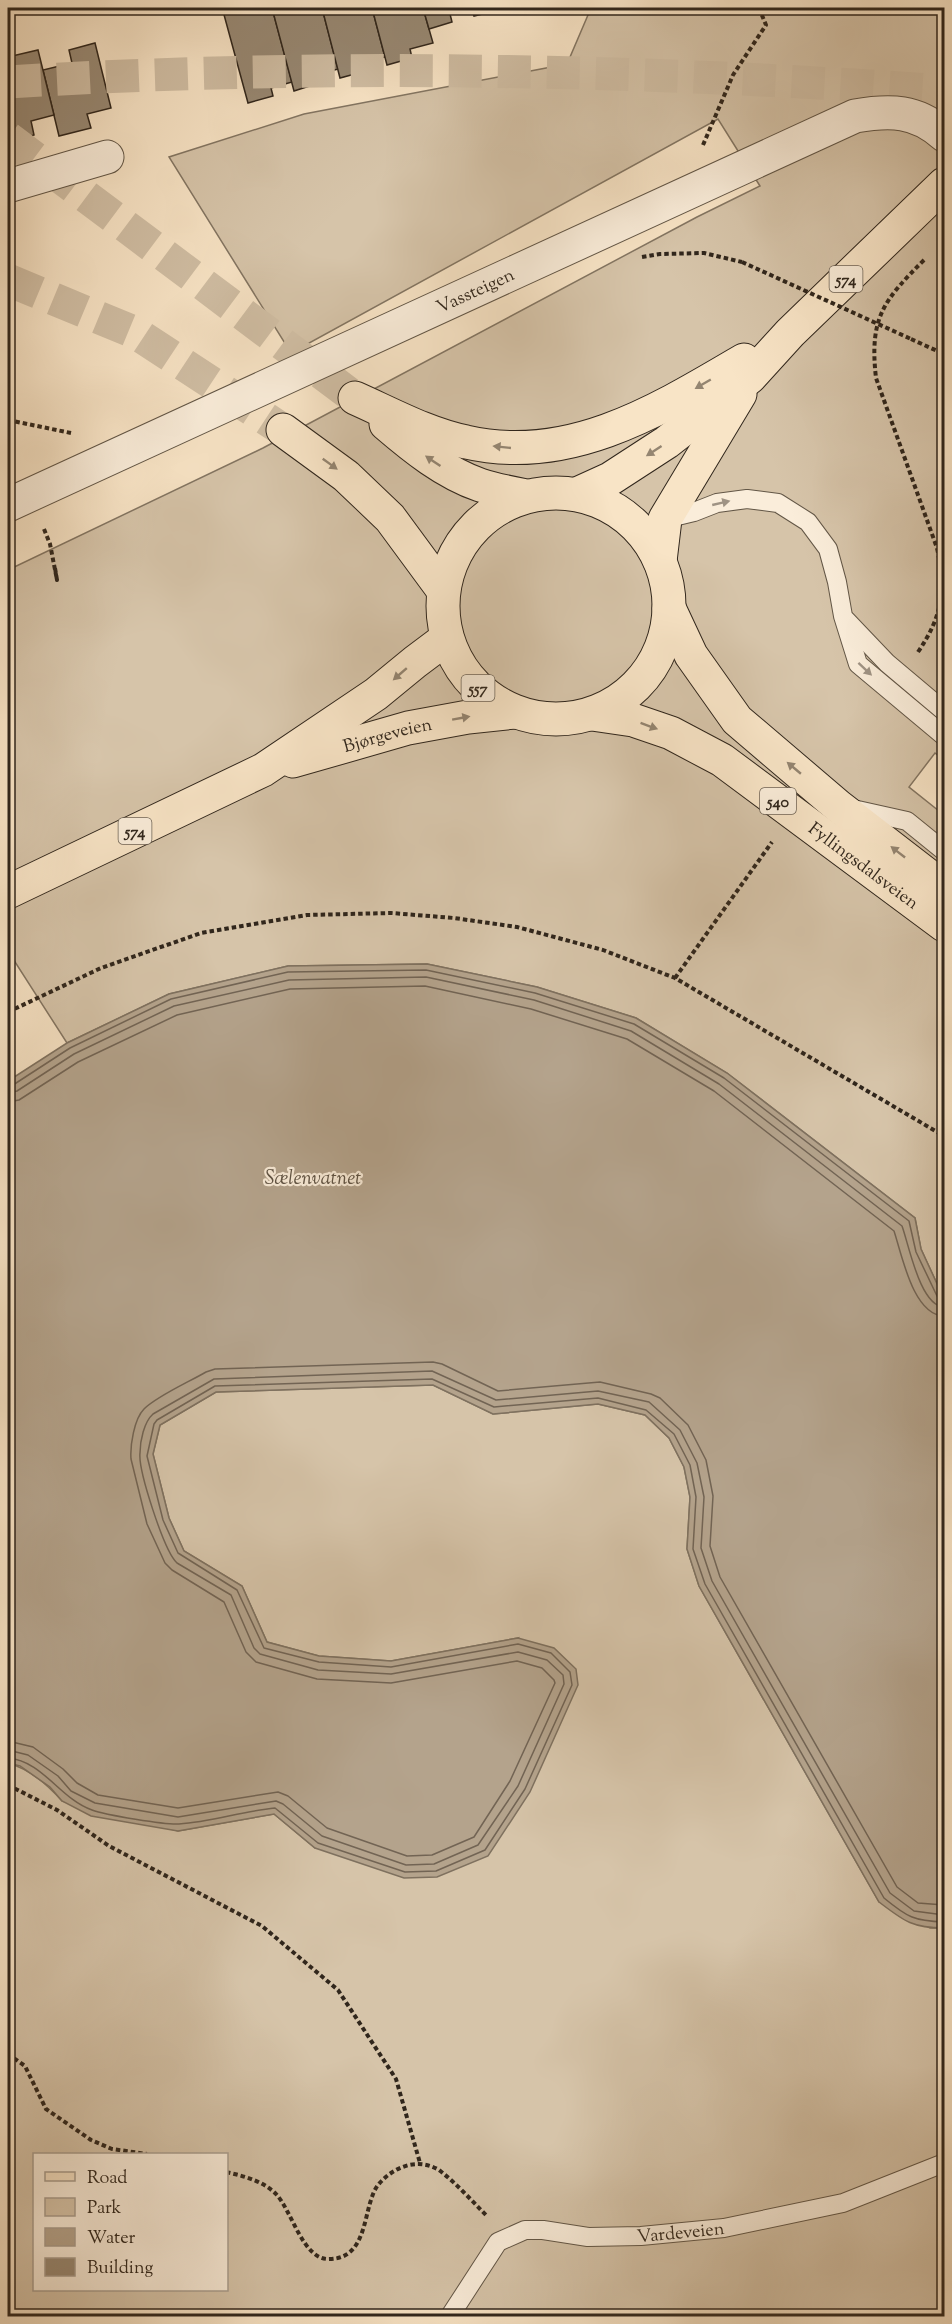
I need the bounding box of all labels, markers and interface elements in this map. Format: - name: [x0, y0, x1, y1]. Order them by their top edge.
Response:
- street label: Vassteigen: [433, 263, 520, 321]
- road number: 574: [830, 266, 862, 292]
- one-way arrow: [695, 379, 712, 389]
- one-way arrow: [492, 442, 511, 452]
- one-way arrow: [646, 445, 662, 457]
- one-way arrow: [425, 455, 441, 466]
- one-way arrow: [322, 458, 338, 470]
- one-way arrow: [712, 498, 730, 508]
- one-way arrow: [857, 662, 872, 676]
- one-way arrow: [393, 667, 408, 680]
- road number: 557: [462, 675, 494, 701]
- street label: Bjørgeveien: [340, 713, 435, 761]
- one-way arrow: [452, 713, 471, 722]
- one-way arrow: [640, 721, 658, 731]
- one-way arrow: [787, 762, 802, 775]
- road number: 540: [760, 788, 796, 814]
- street label: Fyllingsdalsveien: [802, 817, 924, 917]
- road number: 574: [118, 818, 152, 844]
- one-way arrow: [891, 846, 907, 858]
- water label: Sælenvatnet: [265, 1165, 361, 1194]
- legend: [33, 2153, 228, 2291]
- text: Road: [87, 2166, 127, 2192]
- text: Park: [87, 2196, 122, 2222]
- street label: Vardeveien: [636, 2217, 726, 2251]
- text: Water: [87, 2226, 136, 2252]
- text: Building: [87, 2256, 153, 2282]

